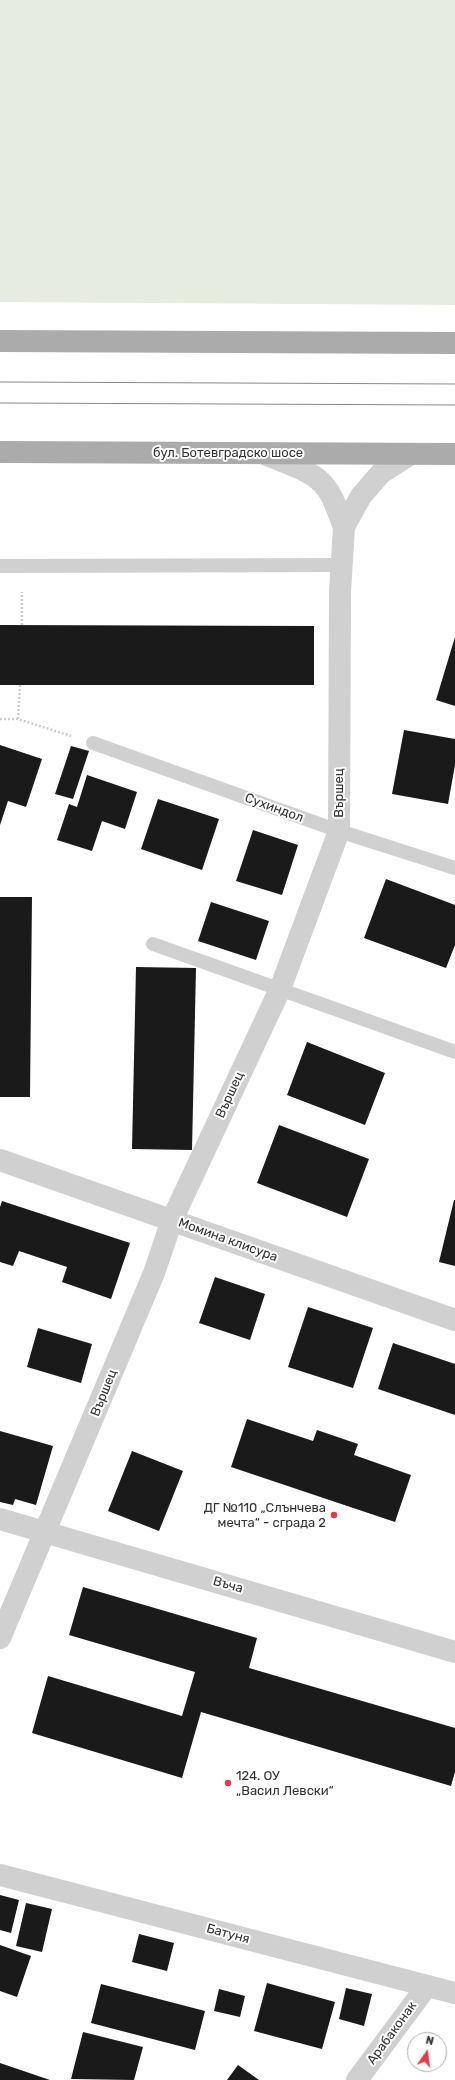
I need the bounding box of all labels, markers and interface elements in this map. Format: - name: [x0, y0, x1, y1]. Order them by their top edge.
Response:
- street label: бул. Ботевградско шосе: [153, 445, 303, 461]
- street label: Вършец: [331, 768, 347, 818]
- street label: Сухиндол: [243, 790, 305, 826]
- street label: Вършец: [212, 1069, 248, 1121]
- street label: Момина клисура: [176, 1215, 280, 1265]
- street label: Вършец: [88, 1367, 120, 1419]
- place label: ДГ №110 „Слънчева мечта“ - сграда 2: [204, 1500, 326, 1531]
- marker: ДГ №110 „Слънчева мечта“ - сграда 2: [329, 1510, 339, 1520]
- street label: Въча: [211, 1573, 245, 1597]
- place label: 124. ОУ „Васил Левски“: [236, 1768, 334, 1799]
- marker: 124. ОУ „Васил Левски“: [223, 1778, 233, 1788]
- street label: Батуня: [205, 1921, 251, 1947]
- street label: Арабаконак: [364, 1998, 420, 2068]
- north arrow: [407, 2032, 447, 2072]
- text: N: [424, 2034, 435, 2048]

